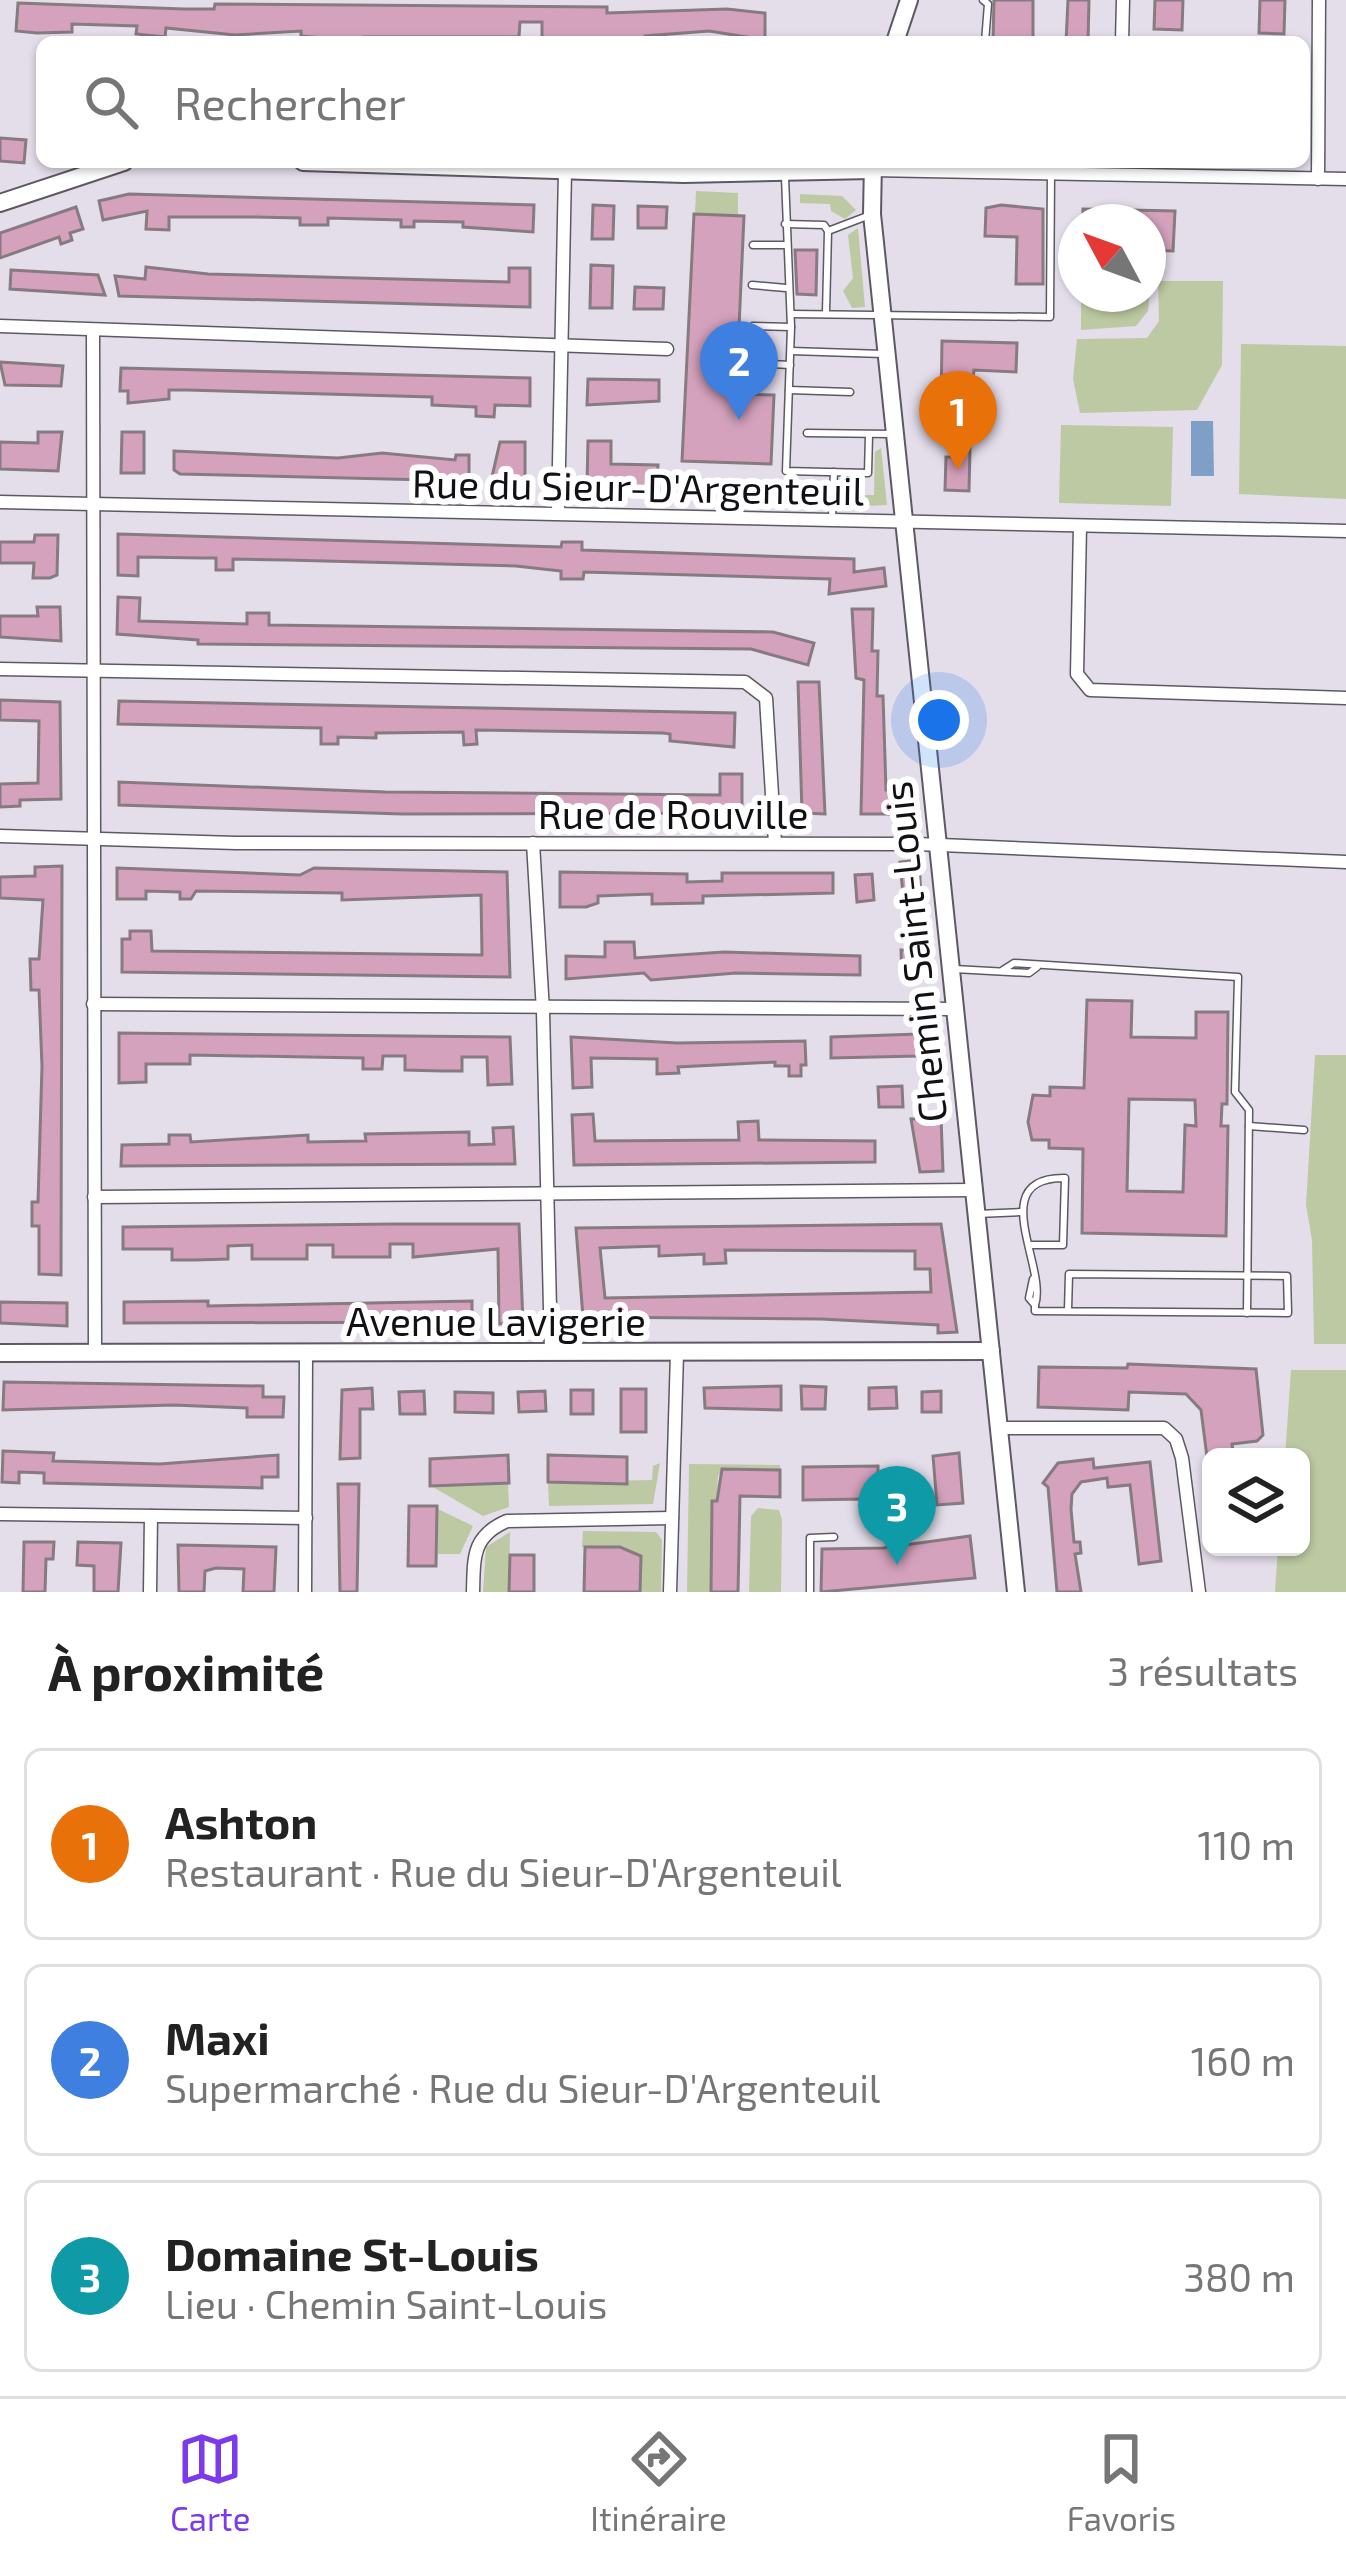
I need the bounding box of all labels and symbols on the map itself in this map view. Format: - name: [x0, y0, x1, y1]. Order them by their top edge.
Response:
- north arrow: [1058, 204, 1166, 312]
- pin: 2: [700, 321, 778, 420]
- pin: 1: [919, 371, 997, 470]
- street label: Rue du Sieur-D'Argenteuil: [412, 459, 865, 513]
- your location: [909, 690, 969, 750]
- street label: Chemin Saint-Louis: [873, 779, 955, 1125]
- street label: Rue de Rouville: [538, 790, 808, 837]
- street label: Avenue Lavigerie: [346, 1297, 646, 1344]
- pin: 3: [858, 1466, 936, 1565]

